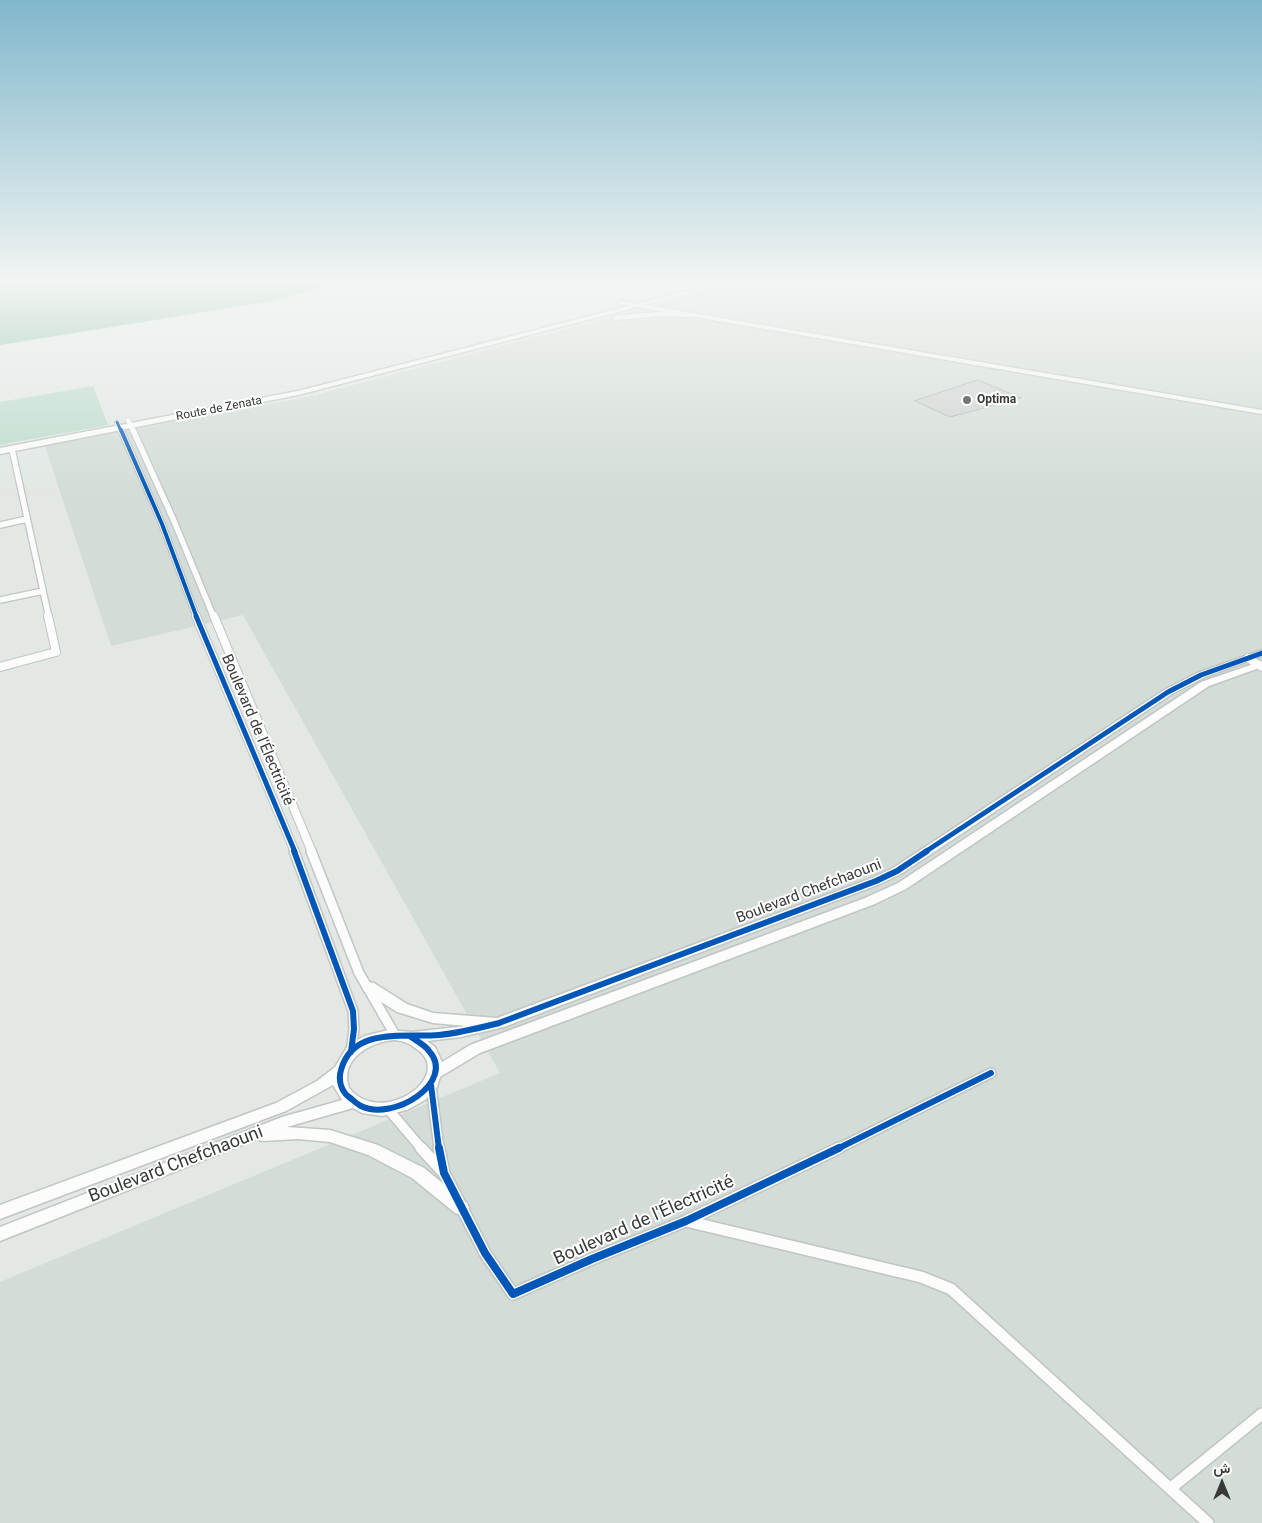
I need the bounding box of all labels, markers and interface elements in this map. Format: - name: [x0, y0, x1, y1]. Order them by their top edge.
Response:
- place label: Optima: [977, 393, 1016, 407]
- street label: Route de Zenata: [175, 394, 263, 424]
- marker: Optima: [961, 394, 973, 406]
- street label: Boulevard de l'Électricité: [217, 652, 297, 808]
- street label: Boulevard Chefchaouni: [734, 856, 884, 928]
- street label: Boulevard Chefchaouni: [86, 1122, 266, 1208]
- street label: Boulevard de l'Électricité: [551, 1171, 737, 1271]
- north arrow: [1197, 1458, 1247, 1508]
- text: ش: [1214, 1460, 1230, 1476]

